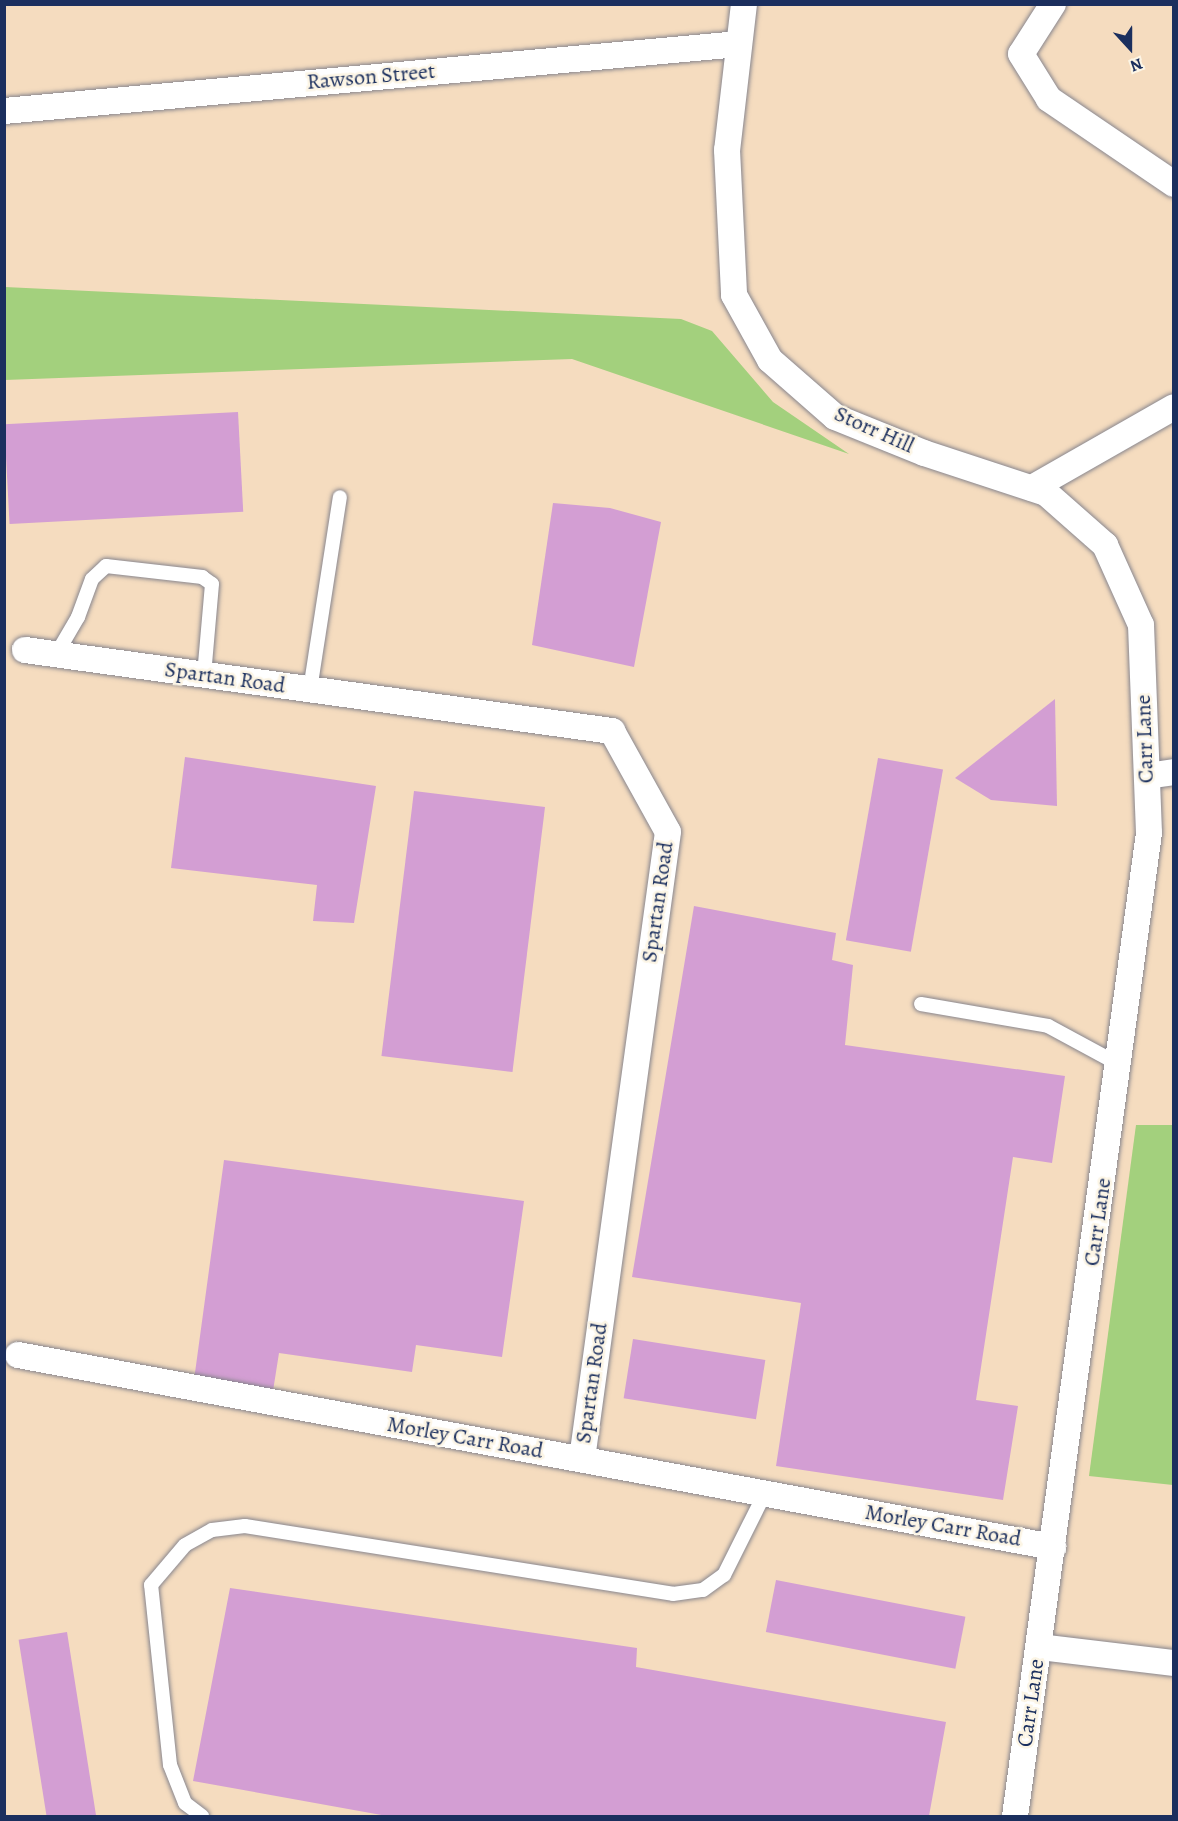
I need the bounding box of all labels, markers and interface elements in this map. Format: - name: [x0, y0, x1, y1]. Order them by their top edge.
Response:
- north arrow: [1100, 18, 1160, 78]
- text: N: [1127, 52, 1146, 77]
- street label: Rawson Street: [306, 58, 436, 96]
- street label: Storr Hill: [830, 401, 918, 459]
- street label: Spartan Road: [163, 656, 287, 700]
- street label: Carr Lane: [1130, 694, 1160, 784]
- street label: Spartan Road: [636, 840, 680, 964]
- street label: Carr Lane: [1079, 1176, 1117, 1268]
- street label: Spartan Road: [570, 1321, 614, 1445]
- street label: Morley Carr Road: [385, 1411, 545, 1465]
- street label: Morley Carr Road: [863, 1499, 1023, 1553]
- street label: Carr Lane: [1012, 1657, 1050, 1749]

